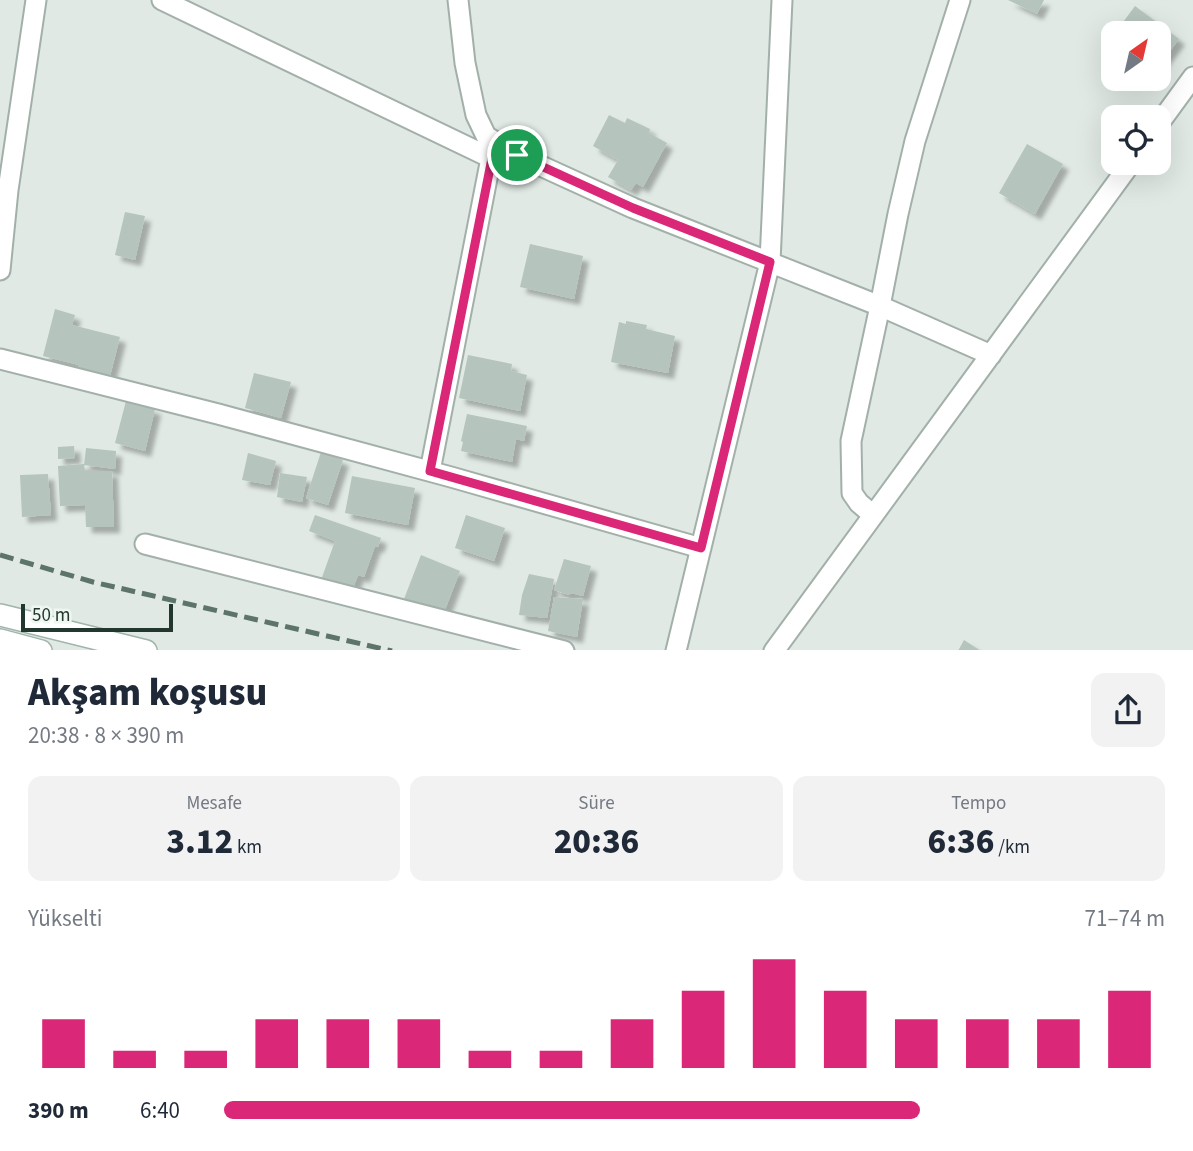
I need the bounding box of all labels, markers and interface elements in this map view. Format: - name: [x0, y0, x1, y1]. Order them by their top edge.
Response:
- north arrow: [1101, 21, 1171, 91]
- map controls: [1101, 21, 1171, 175]
- button: locate: [1101, 105, 1171, 175]
- pin: [487, 125, 547, 185]
- icon: arrive: [498, 136, 536, 174]
- scale bar: [21, 601, 173, 633]
- text: 50 m: [32, 602, 70, 629]
- text: Akşam koşusu: [28, 666, 267, 720]
- button: share: [1091, 673, 1165, 747]
- text: 20:38 · 8 × 390 m: [28, 719, 184, 752]
- text: Mesafe: [186, 790, 242, 817]
- text: Süre: [578, 790, 615, 817]
- text: Tempo: [951, 790, 1006, 817]
- text: 3.12: [166, 817, 233, 867]
- text: 20:36: [554, 817, 639, 867]
- text: 6:36: [928, 817, 994, 867]
- text: km: [233, 834, 262, 861]
- text: /km: [994, 834, 1030, 861]
- text: Yükselti: [28, 902, 102, 935]
- text: 71–74 m: [1085, 902, 1165, 935]
- text: 390 m: [28, 1094, 89, 1127]
- text: 6:40: [140, 1094, 180, 1127]

